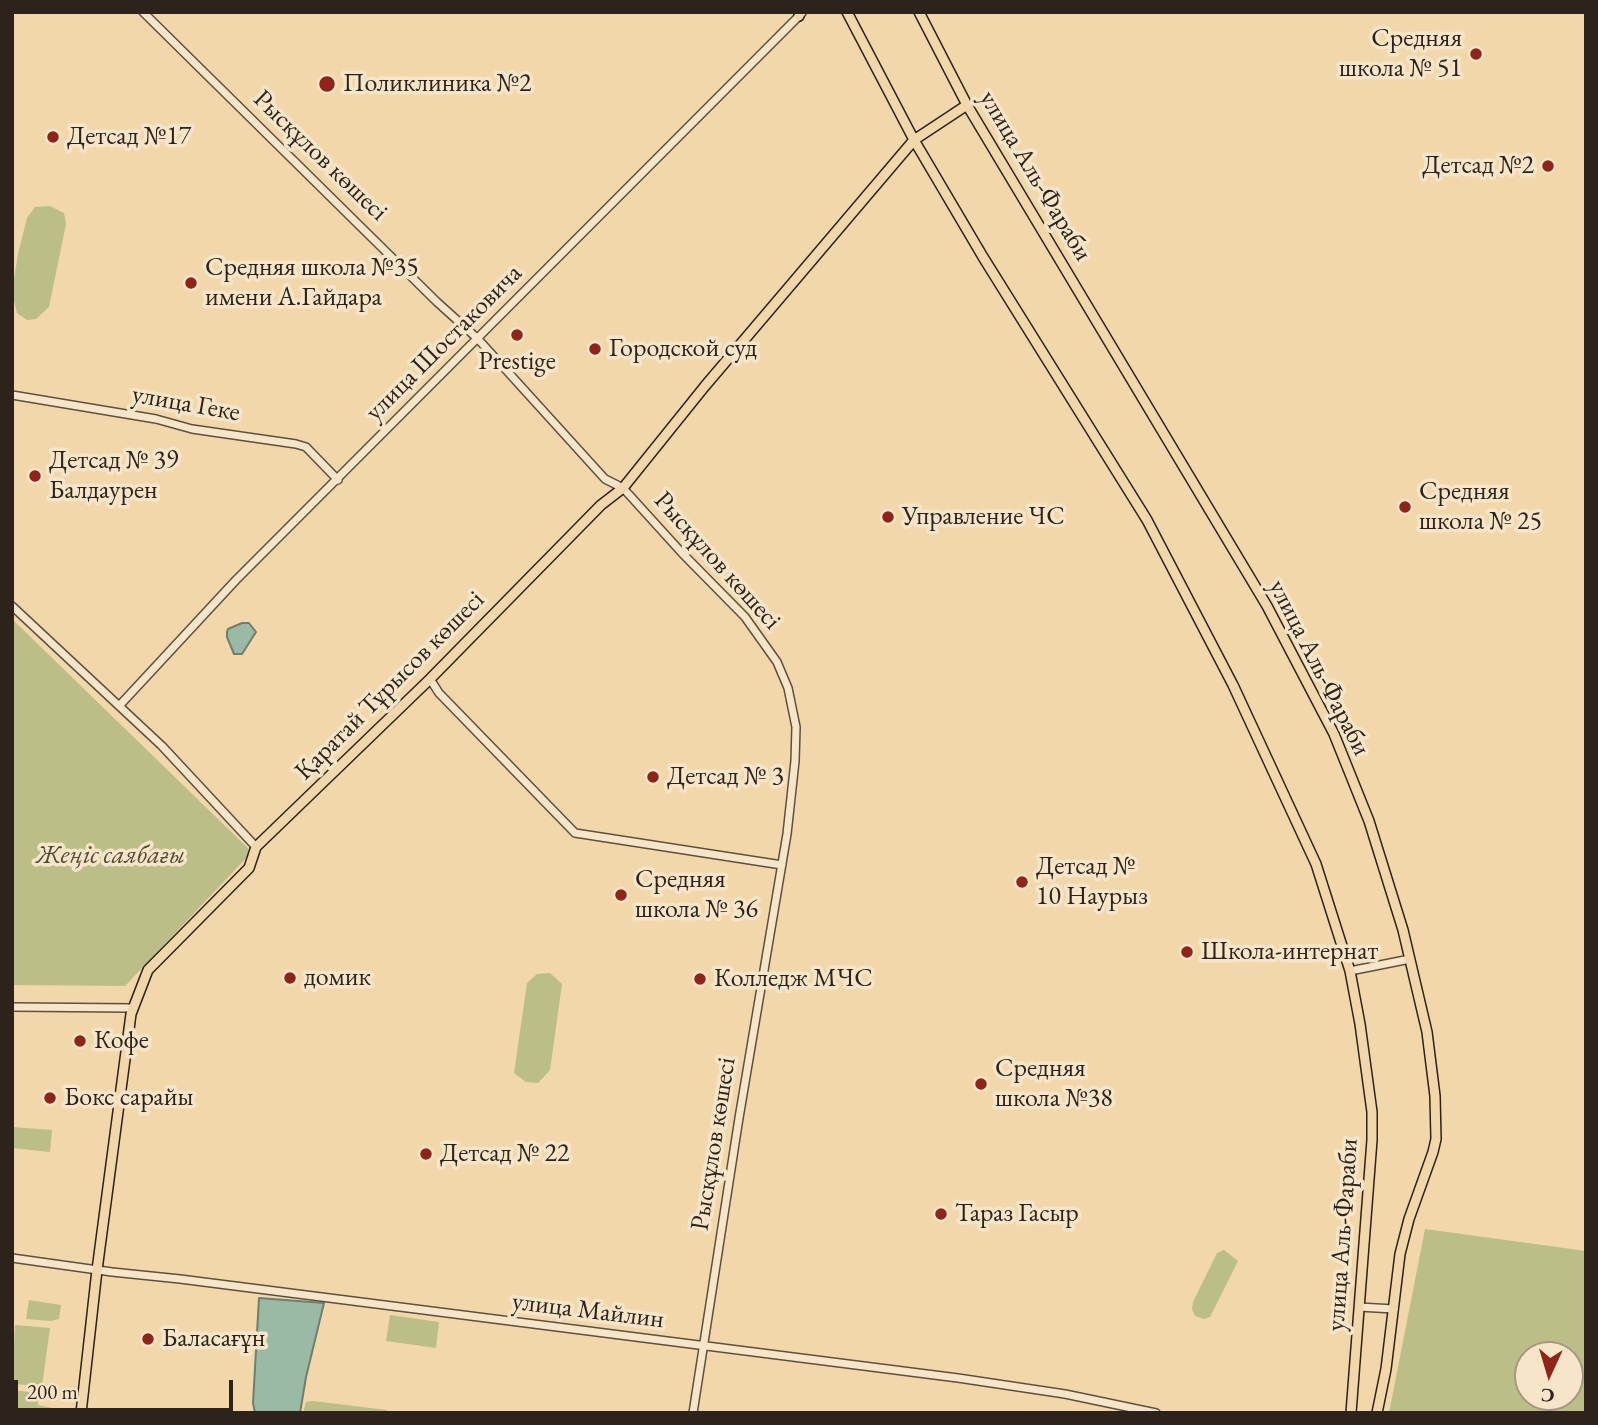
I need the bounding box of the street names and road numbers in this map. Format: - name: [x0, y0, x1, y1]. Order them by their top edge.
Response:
- street label: Рысқұлов көшесі: [246, 84, 394, 228]
- street label: улица Аль-Фараби: [972, 85, 1098, 267]
- street label: улица Шостаковича: [359, 258, 529, 428]
- street label: улица Геке: [130, 379, 242, 429]
- street label: Рысқұлов көшесі: [647, 486, 787, 636]
- street label: улица Аль-Фараби: [1261, 575, 1377, 761]
- street label: Қаратай Тұрысов көшесі: [289, 585, 491, 787]
- street label: Рысқұлов көшесі: [685, 1055, 743, 1233]
- street label: улица Аль-Фараби: [1321, 1138, 1365, 1332]
- street label: улица Майлин: [510, 1286, 666, 1336]

